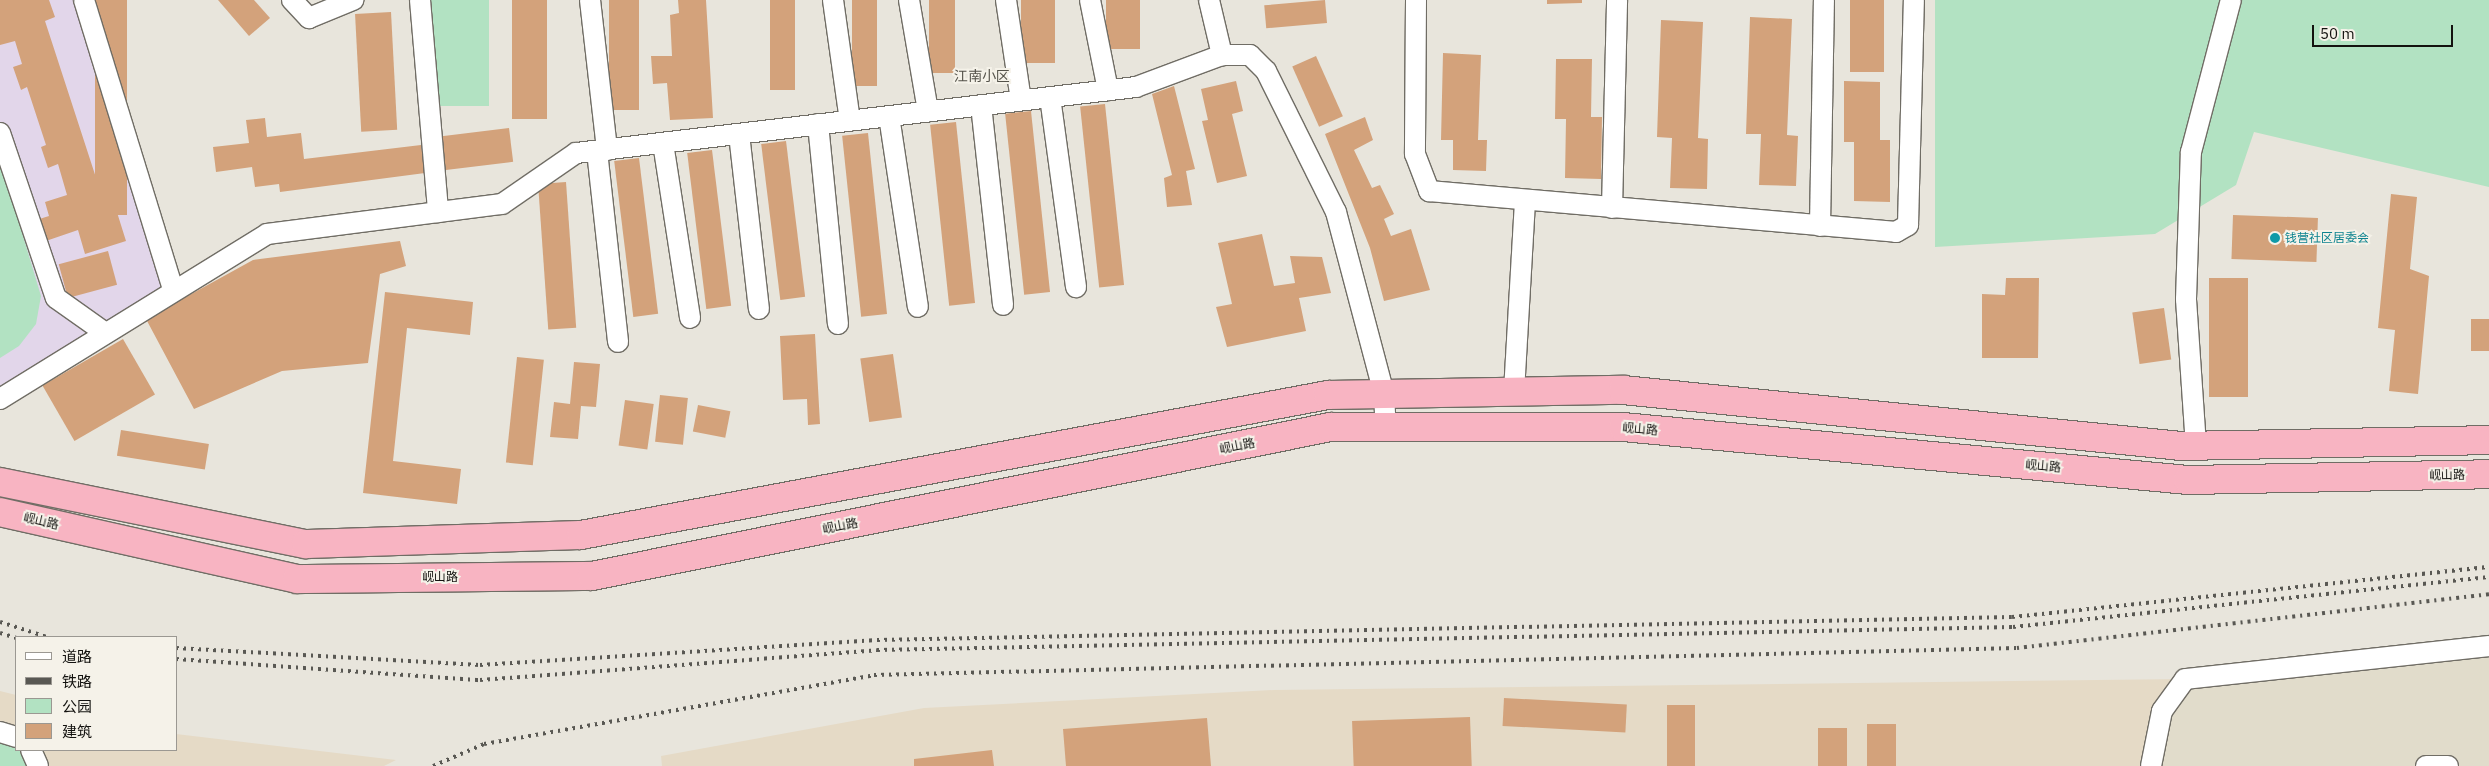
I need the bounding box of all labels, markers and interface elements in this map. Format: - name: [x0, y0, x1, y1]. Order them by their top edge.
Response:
- scale bar: [2314, 15, 2455, 47]
- text: 50 m: [2320, 24, 2355, 43]
- district label: 江南小区: [954, 68, 1010, 84]
- place label: 钱营社区居委会: [2285, 231, 2369, 245]
- marker: 钱营社区居委会: [2269, 232, 2281, 244]
- street label: 岘山路: [1621, 420, 1659, 438]
- street label: 岘山路: [1218, 435, 1256, 457]
- street label: 岘山路: [2024, 457, 2062, 475]
- street label: 岘山路: [2429, 467, 2465, 483]
- street label: 岘山路: [22, 510, 60, 532]
- street label: 岘山路: [821, 515, 859, 537]
- street label: 岘山路: [422, 570, 458, 584]
- legend: [15, 636, 178, 751]
- text: 道路: [62, 647, 92, 666]
- text: 铁路: [62, 672, 92, 691]
- text: 公园: [62, 697, 92, 716]
- text: 建筑: [62, 722, 92, 741]

